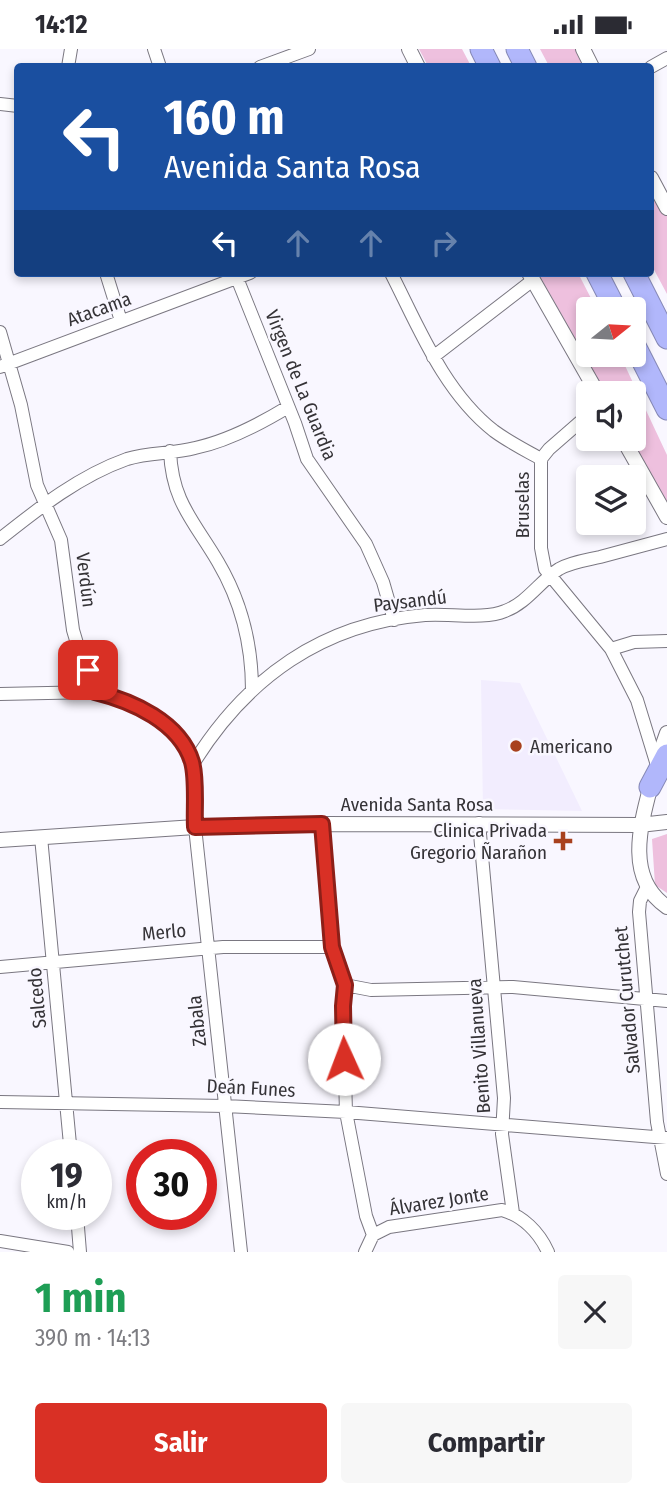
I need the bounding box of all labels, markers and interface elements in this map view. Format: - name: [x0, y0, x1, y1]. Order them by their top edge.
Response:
- text: 14:12: [35, 9, 87, 40]
- text: 160 m: [164, 88, 285, 147]
- icon: left: [49, 91, 140, 182]
- text: Avenida Santa Rosa: [164, 148, 421, 186]
- icon: left: [206, 224, 244, 262]
- icon: ahead: [279, 224, 317, 262]
- icon: ahead: [352, 224, 390, 262]
- icon: right: [425, 224, 463, 262]
- street label: Atacama: [64, 287, 134, 331]
- north arrow: [576, 297, 646, 367]
- map controls: [576, 297, 646, 535]
- street label: Virgen de La Guardia: [260, 307, 342, 463]
- button: sound: [576, 381, 646, 451]
- button: layers: [576, 465, 646, 535]
- street label: Bruselas: [511, 472, 534, 538]
- street label: Verdún: [71, 551, 101, 609]
- street label: Paysandú: [372, 585, 448, 617]
- pin: [58, 640, 118, 700]
- icon: arrive: [69, 651, 107, 689]
- place label: Americano: [530, 735, 613, 758]
- marker: Americano: [508, 738, 524, 754]
- street label: Avenida Santa Rosa: [341, 793, 493, 816]
- place label: Clinica Privada Gregorio Ñarañon: [410, 819, 547, 864]
- marker: Clinica Privada Gregorio Ñarañon: [553, 831, 573, 851]
- street label: Merlo: [141, 919, 187, 945]
- street label: Salvador Curutchet: [609, 925, 645, 1075]
- street label: Salcedo: [23, 967, 51, 1029]
- street label: Benito Villanueva: [463, 978, 495, 1114]
- street label: Zabala: [183, 994, 211, 1048]
- position arrow: [307, 1022, 381, 1096]
- street label: Deán Funes: [206, 1074, 296, 1102]
- speed limit sign: 30: [126, 1139, 217, 1230]
- text: 19: [50, 1154, 83, 1196]
- street label: Álvarez Jonte: [388, 1182, 490, 1220]
- text: km/h: [46, 1191, 87, 1213]
- text: 1 min: [35, 1273, 126, 1323]
- button: close: [558, 1275, 632, 1349]
- text: 390 m · 14:13: [35, 1324, 150, 1352]
- button: Salir: [35, 1403, 327, 1483]
- button: Compartir: [341, 1403, 632, 1483]

